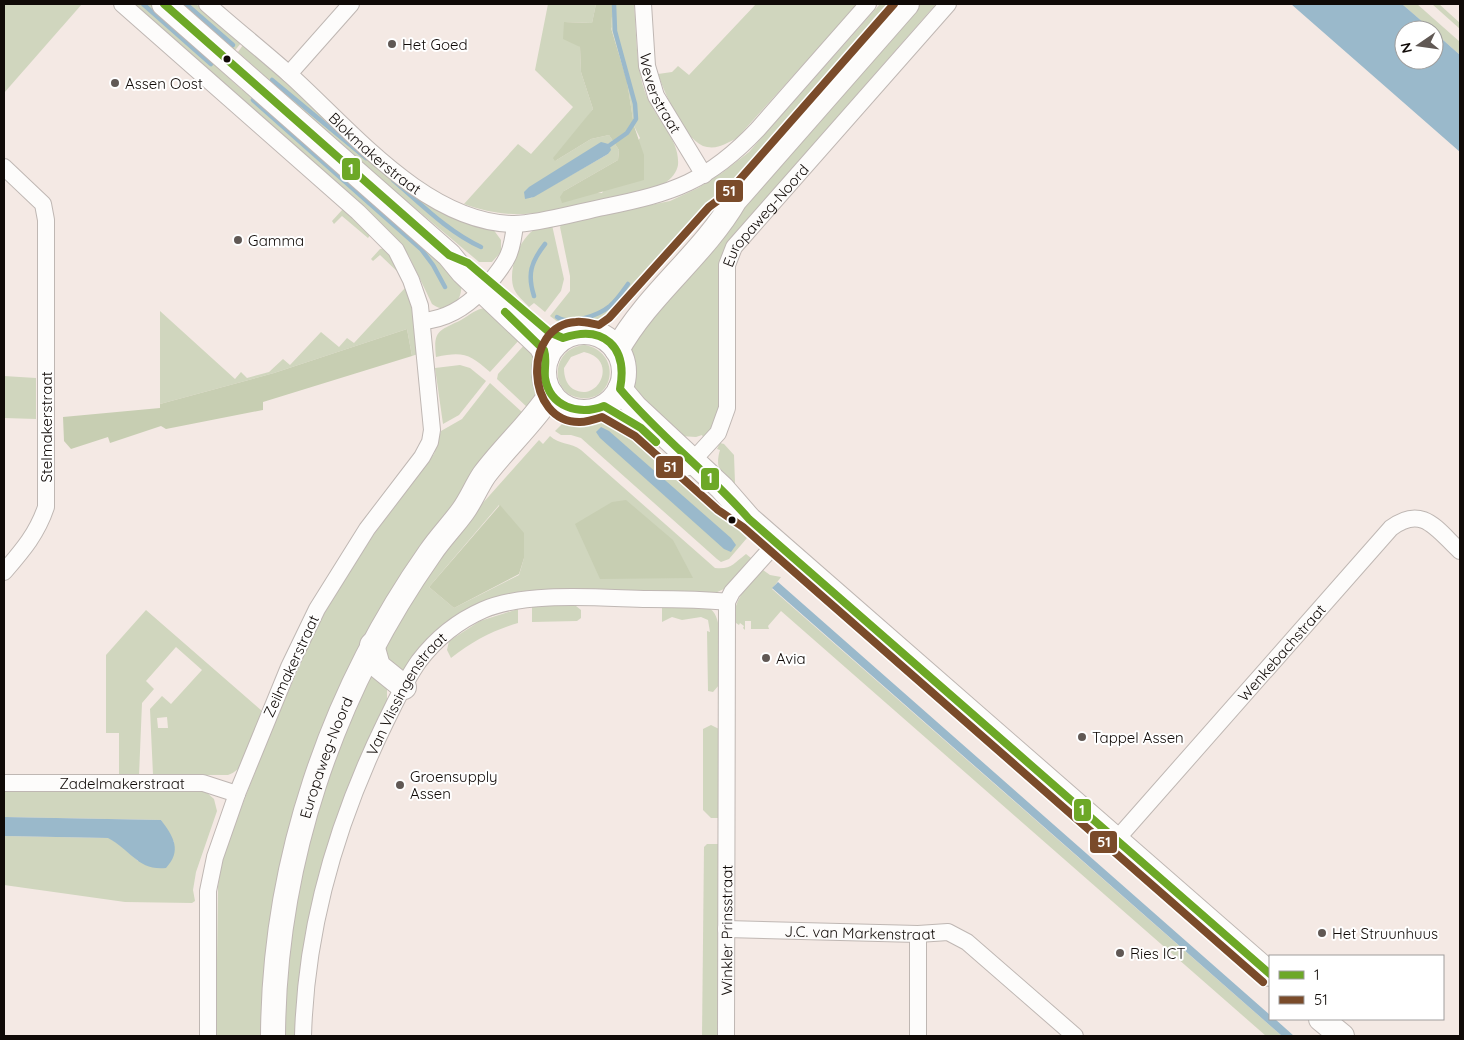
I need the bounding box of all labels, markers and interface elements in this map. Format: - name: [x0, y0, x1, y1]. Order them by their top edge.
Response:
- north arrow: [1394, 20, 1444, 70]
- place label: Het Goed: [402, 35, 468, 54]
- marker: Het Goed: [386, 38, 398, 50]
- text: N: [1396, 41, 1416, 55]
- street label: Weverstraat: [637, 52, 686, 136]
- unlabelled marker: [222, 54, 232, 64]
- place label: Assen Oost: [125, 74, 203, 93]
- marker: Assen Oost: [109, 77, 121, 89]
- street label: Blokmakerstraat: [325, 108, 425, 198]
- line badge: 1: [341, 157, 361, 181]
- text: 1: [348, 160, 354, 178]
- street label: Europaweg-Noord: [718, 160, 812, 269]
- line badge: 51: [715, 179, 744, 203]
- text: 51: [722, 182, 736, 200]
- place label: Gamma: [248, 231, 304, 250]
- marker: Gamma: [232, 234, 244, 246]
- street label: Stelmakerstraat: [37, 371, 56, 483]
- line badge: 51: [655, 455, 684, 479]
- text: 51: [663, 458, 677, 476]
- line badge: 1: [700, 467, 720, 491]
- text: 1: [707, 469, 713, 487]
- unlabelled marker: [727, 515, 737, 525]
- street label: Wenkebachstraat: [1233, 600, 1329, 705]
- street label: Zeilmakerstraat: [259, 612, 323, 720]
- street label: Van Vlissingenstraat: [362, 628, 450, 758]
- place label: Avia: [776, 649, 806, 668]
- marker: Avia: [760, 652, 772, 664]
- street label: Europaweg-Noord: [295, 694, 356, 820]
- place label: Tappel Assen: [1092, 728, 1184, 747]
- marker: Tappel Assen: [1076, 731, 1088, 743]
- place label: Groensupply Assen: [410, 767, 498, 803]
- street label: Zadelmakerstraat: [59, 774, 185, 793]
- marker: Groensupply Assen: [394, 779, 406, 791]
- line badge: 1: [1073, 798, 1092, 822]
- text: 1: [1079, 801, 1085, 819]
- line badge: 51: [1089, 830, 1118, 854]
- text: 51: [1097, 833, 1111, 851]
- street label: Winkler Prinsstraat: [717, 865, 736, 995]
- street label: J.C. van Markenstraat: [784, 921, 936, 944]
- place label: Het Struunhuus: [1332, 924, 1438, 943]
- marker: Het Struunhuus: [1316, 927, 1328, 939]
- place label: Ries ICT: [1130, 944, 1185, 963]
- marker: Ries ICT: [1114, 947, 1126, 959]
- legend: [1269, 955, 1444, 1020]
- text: 1: [1314, 965, 1320, 984]
- text: 51: [1314, 990, 1328, 1009]

